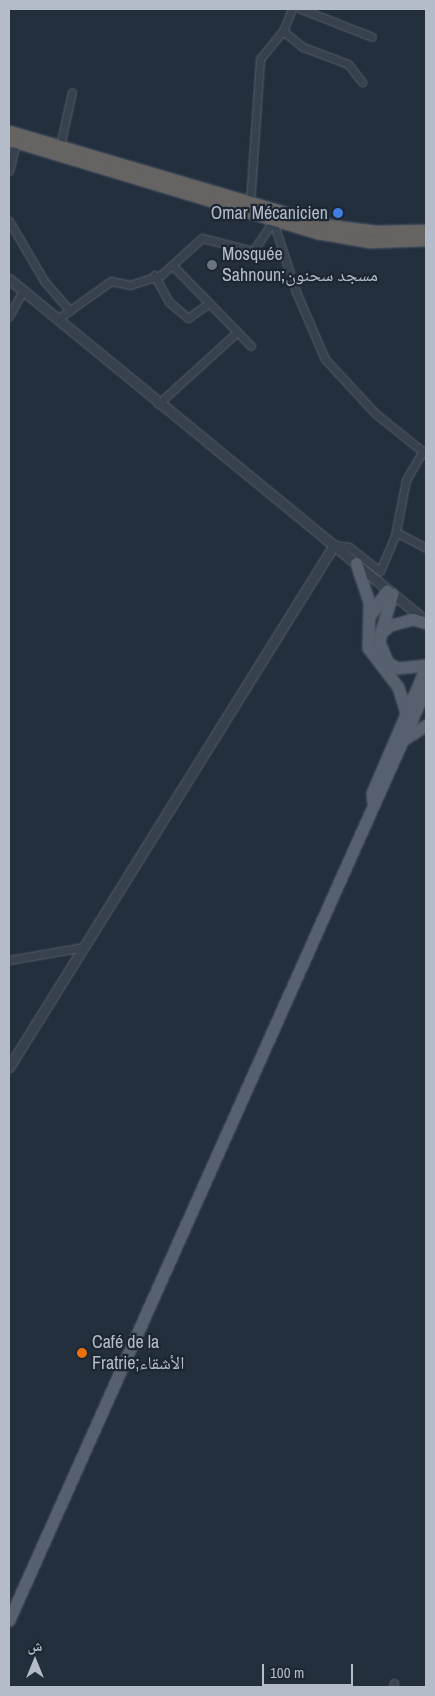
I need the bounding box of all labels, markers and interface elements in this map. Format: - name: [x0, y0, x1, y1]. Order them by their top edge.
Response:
- place label: Omar Mécanicien: [211, 202, 328, 224]
- marker: Omar Mécanicien: [332, 207, 344, 219]
- place label: Mosquée Sahnoun;مسجد سحنون: [222, 244, 378, 286]
- marker: Mosquée Sahnoun;مسجد سحنون: [206, 259, 218, 271]
- place label: Café de la Fratrie;الأشقاء: [92, 1332, 184, 1375]
- marker: Café de la Fratrie;الأشقاء: [76, 1347, 88, 1359]
- north arrow: [10, 1636, 60, 1686]
- text: ش: [28, 1637, 42, 1655]
- scale bar: [265, 1654, 356, 1686]
- text: 100 m: [270, 1662, 304, 1683]

